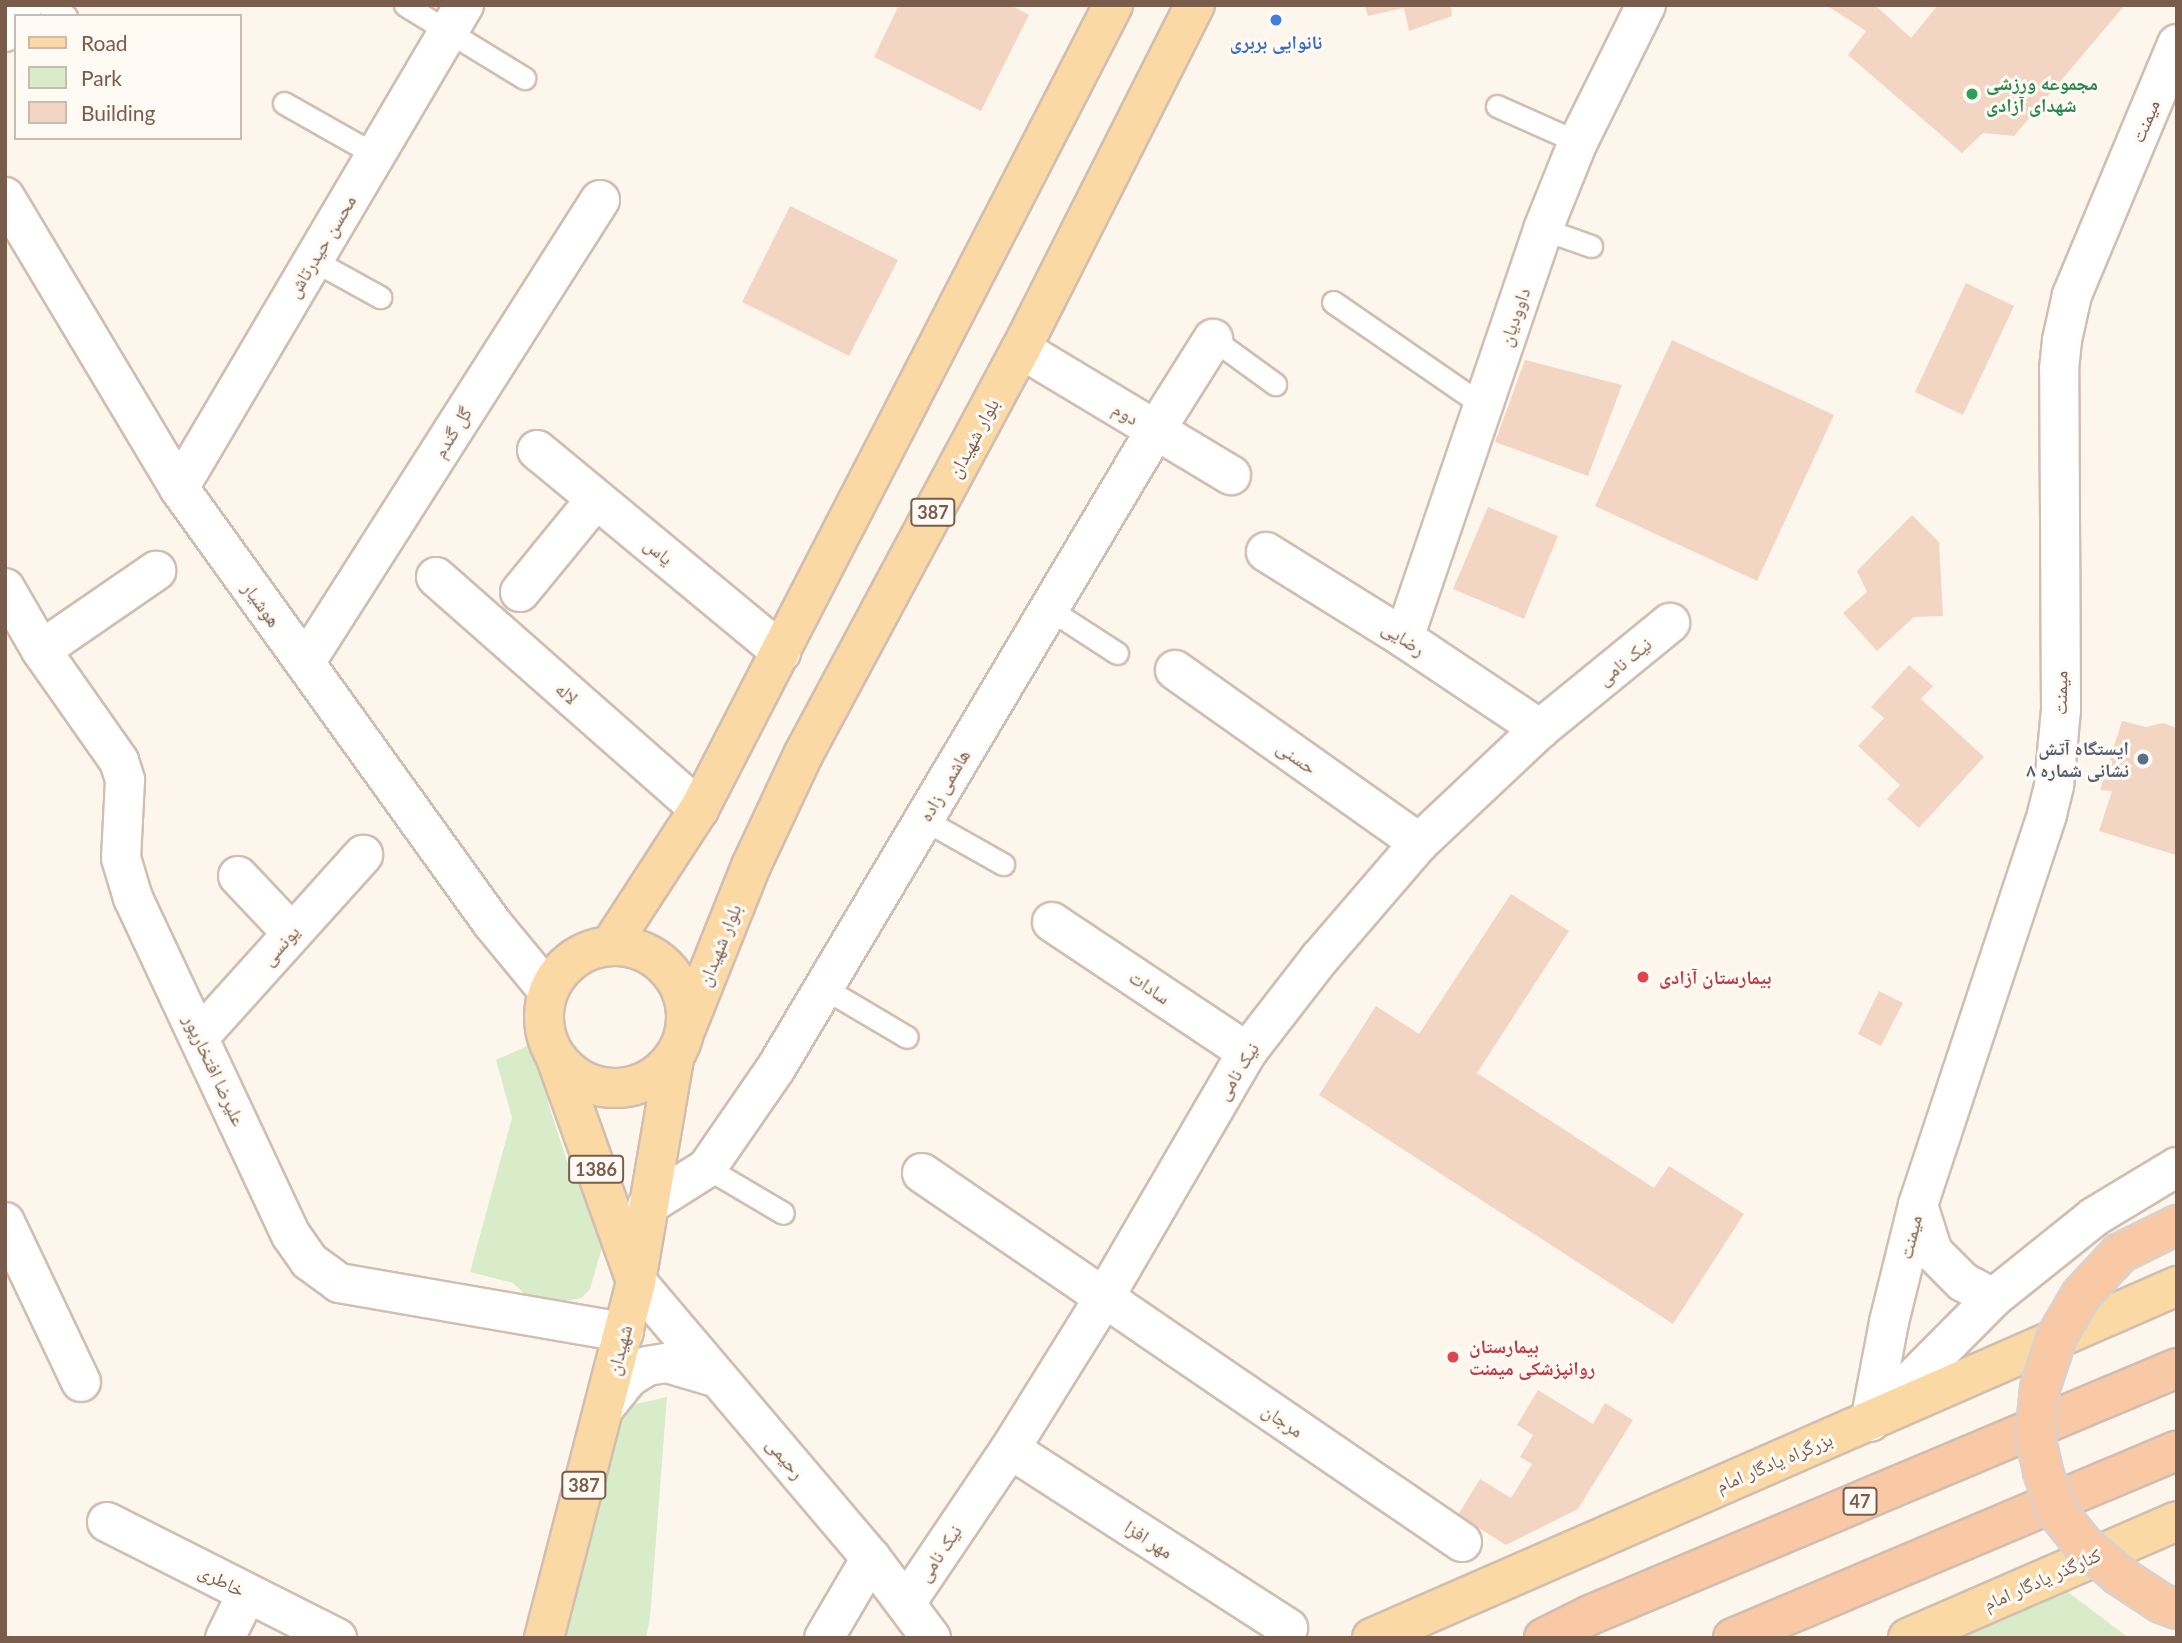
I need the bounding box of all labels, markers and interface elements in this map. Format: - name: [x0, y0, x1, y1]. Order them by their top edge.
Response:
- marker: نانوایی بربری: [1268, 12, 1284, 28]
- legend: [14, 14, 242, 140]
- text: Road: [81, 30, 128, 55]
- place label: نانوایی بربری: [1230, 31, 1322, 53]
- text: Park: [81, 65, 122, 90]
- place label: مجموعه ورزشی شهدای آزادی: [1986, 72, 2098, 116]
- marker: مجموعه ورزشی شهدای آزادی: [1964, 86, 1980, 102]
- street label: میمنت: [2126, 96, 2164, 146]
- text: Building: [81, 100, 156, 125]
- street label: محسن حیدرتاش: [281, 191, 361, 301]
- street label: داوودیان: [1493, 285, 1535, 349]
- street label: بلوار شهیدان: [943, 394, 1003, 482]
- street label: دوم: [1109, 397, 1143, 429]
- street label: گل گندم: [428, 402, 476, 462]
- road number: 387: [910, 498, 956, 526]
- street label: یاس: [640, 532, 678, 570]
- street label: هوشیار: [238, 577, 286, 631]
- street label: رضایی: [1378, 616, 1430, 660]
- street label: نیک نامی: [1592, 632, 1656, 690]
- street label: میمنت: [2048, 671, 2072, 715]
- street label: لاله: [551, 677, 583, 709]
- street label: حسنی: [1273, 735, 1321, 779]
- place label: ایستگاه آتش نشانی شماره ۸: [2026, 737, 2129, 781]
- street label: هاشمی زاده: [914, 745, 974, 825]
- marker: ایستگاه آتش نشانی شماره ۸: [2135, 751, 2151, 767]
- street label: بلوار شهیدان: [692, 901, 746, 989]
- street label: یونسی: [256, 920, 304, 970]
- street label: سادات: [1125, 965, 1175, 1009]
- place label: بیمارستان آزادی: [1659, 966, 1772, 988]
- marker: بیمارستان آزادی: [1633, 967, 1653, 987]
- street label: علیرضا افتخارپور: [179, 1011, 251, 1129]
- street label: نیک نامی: [1211, 1038, 1263, 1104]
- road number: 1386: [568, 1154, 624, 1184]
- street label: میمنت: [1894, 1213, 1926, 1261]
- street label: شهیدان: [601, 1322, 637, 1378]
- place label: بیمارستان روانپزشکی میمنت: [1469, 1335, 1595, 1379]
- marker: بیمارستان روانپزشکی میمنت: [1443, 1347, 1463, 1367]
- street label: مرجان: [1258, 1398, 1308, 1442]
- street label: بزرگراه یادگار امام: [1712, 1427, 1836, 1497]
- street label: رحیمی: [762, 1433, 810, 1483]
- road number: 387: [561, 1470, 607, 1500]
- road number: 47: [1842, 1486, 1878, 1516]
- street label: مهر افزا: [1121, 1515, 1177, 1563]
- street label: نیک نامی: [912, 1520, 966, 1586]
- street label: کنارگذر یادگار امام: [1980, 1543, 2104, 1615]
- street label: خاطری: [195, 1559, 249, 1601]

